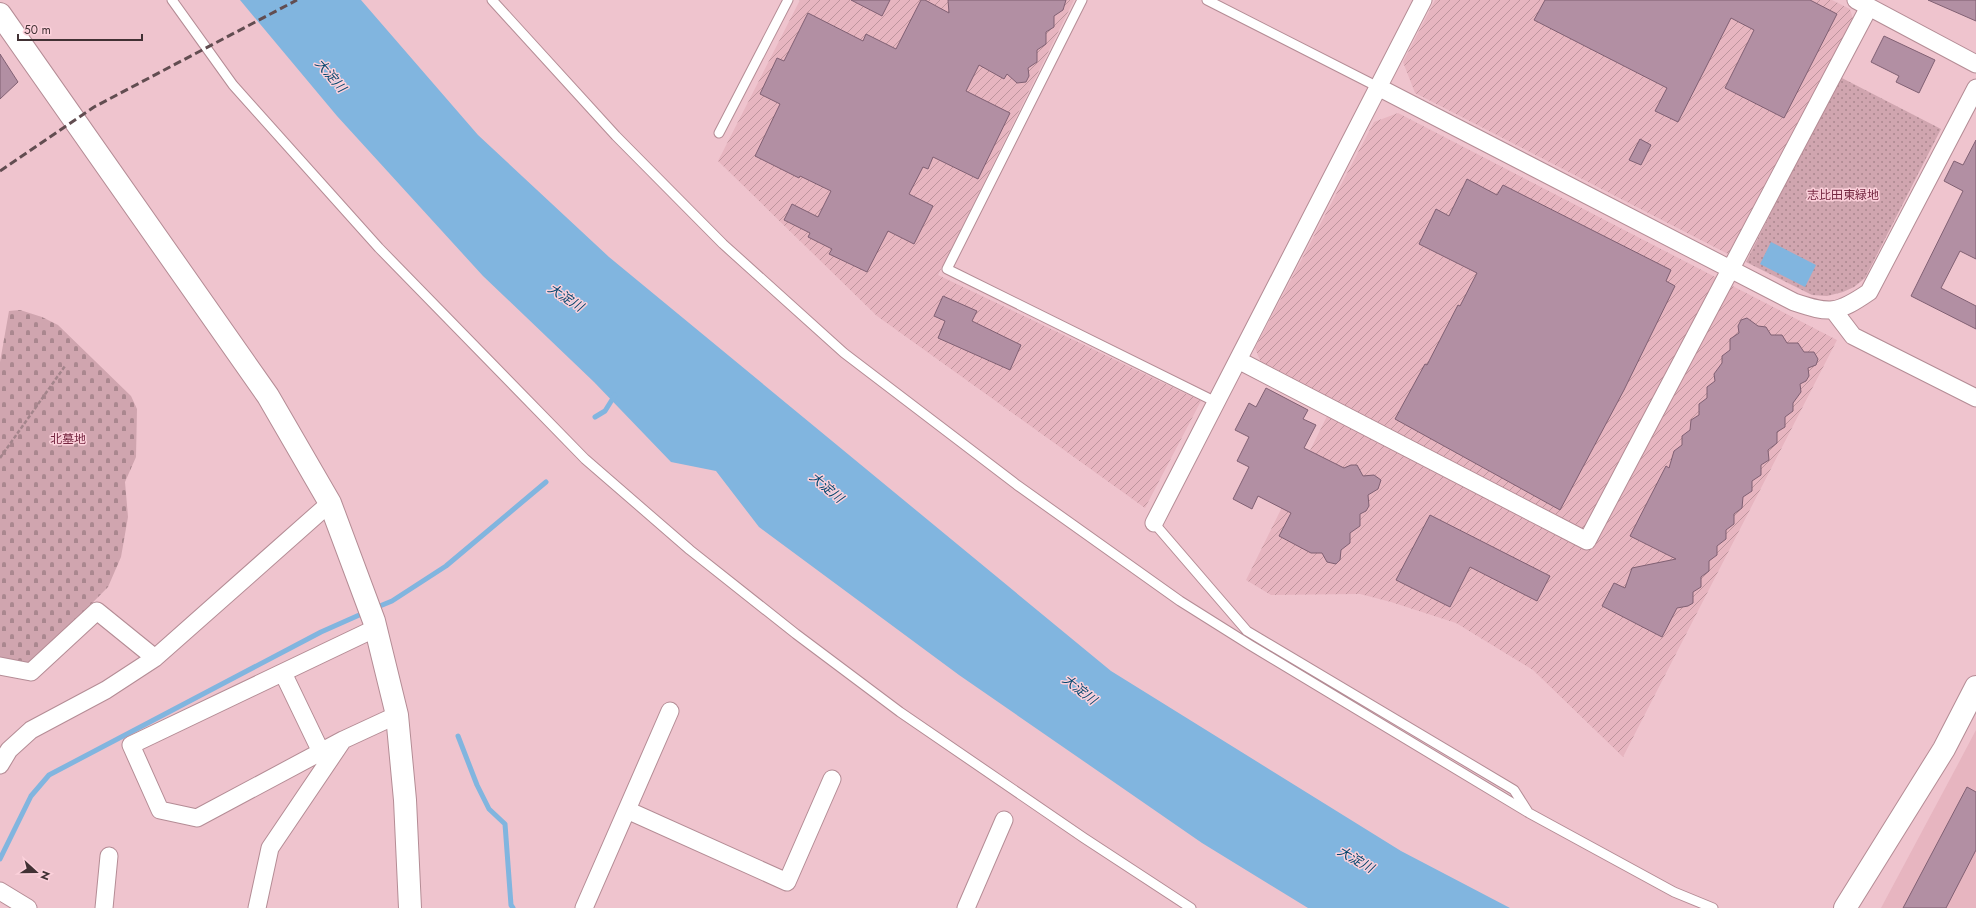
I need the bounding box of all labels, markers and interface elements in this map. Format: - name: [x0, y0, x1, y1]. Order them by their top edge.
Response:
- scale bar: [18, 16, 142, 42]
- text: 50 m: [24, 21, 51, 39]
- water label: 大淀川: [311, 54, 352, 98]
- park label: 志比田東緑地: [1807, 186, 1879, 204]
- water label: 大淀川: [544, 279, 589, 317]
- park label: 北墓地: [50, 430, 86, 448]
- water label: 大淀川: [806, 468, 849, 508]
- water label: 大淀川: [1058, 670, 1102, 710]
- water label: 大淀川: [1334, 841, 1379, 878]
- north arrow: [16, 852, 56, 892]
- text: N: [36, 869, 54, 883]

